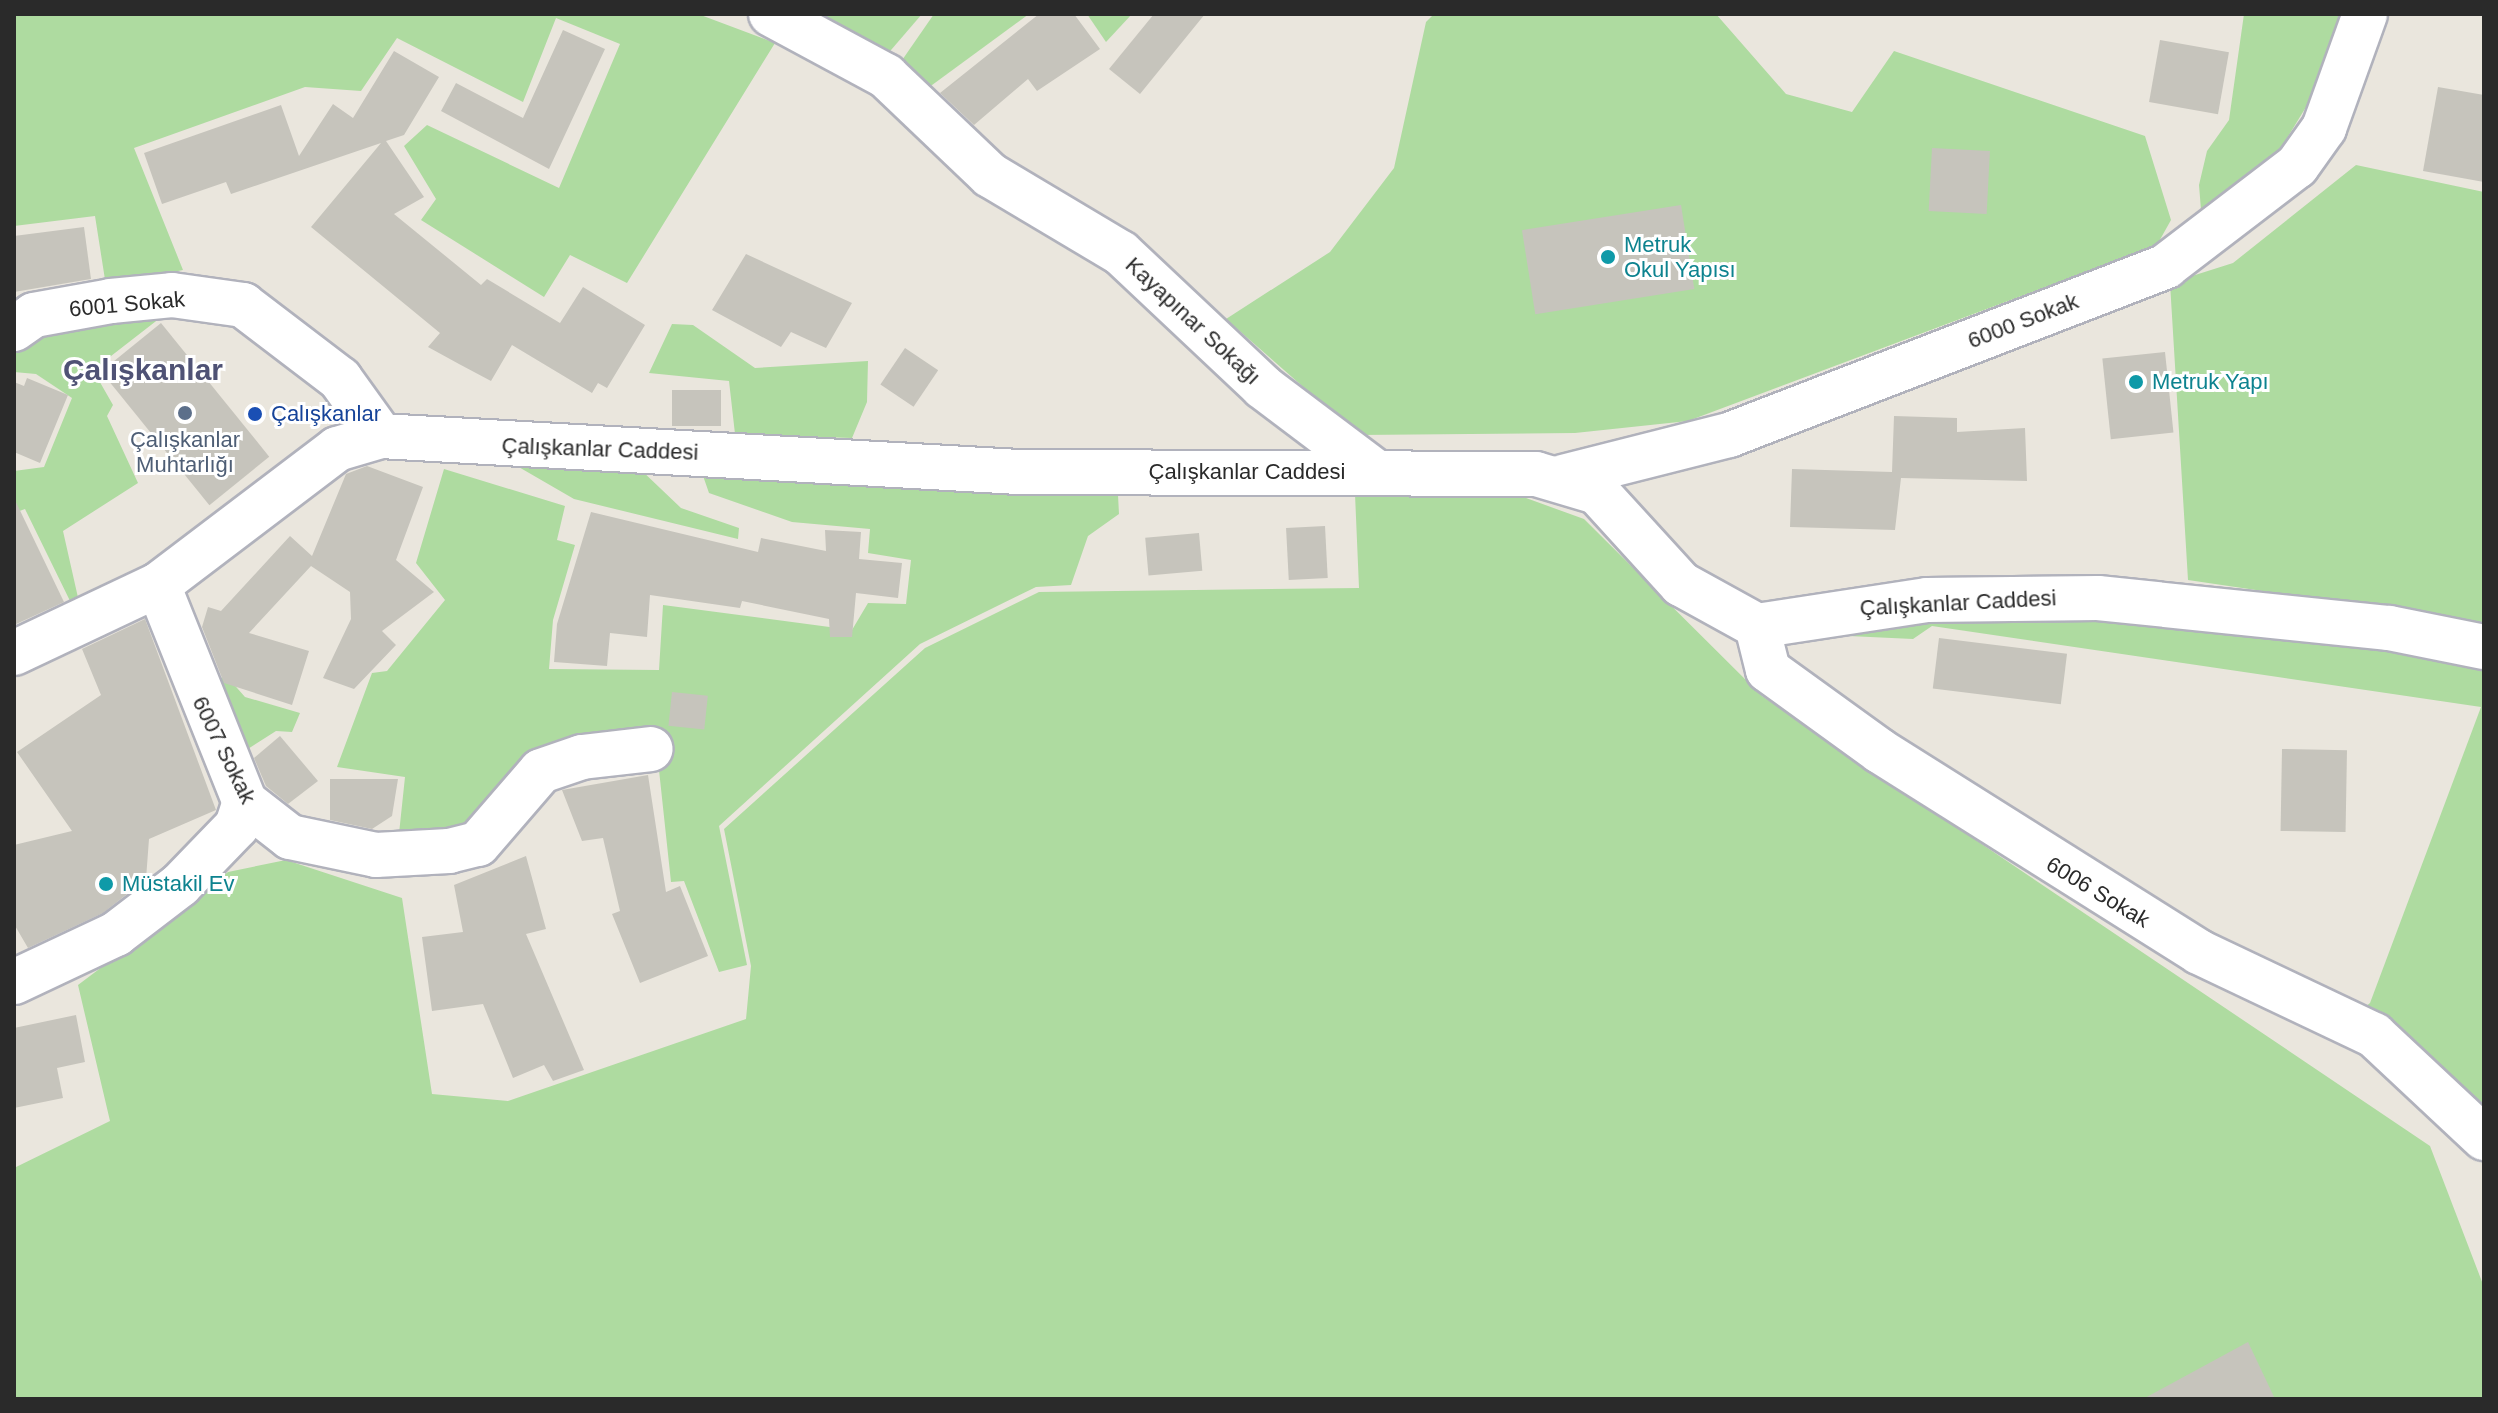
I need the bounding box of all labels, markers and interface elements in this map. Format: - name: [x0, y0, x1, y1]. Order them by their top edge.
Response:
- place label: Metruk Okul Yapısı: [1624, 231, 1736, 282]
- marker: Metruk Okul Yapısı: [1599, 248, 1617, 266]
- street label: Kayapınar Sokağı: [1120, 252, 1266, 390]
- street label: 6001 Sokak: [68, 286, 186, 322]
- street label: 6000 Sokak: [1964, 288, 2082, 354]
- district label: Çalışkanlar: [63, 352, 223, 388]
- place label: Metruk Yapı: [2152, 369, 2269, 395]
- marker: Metruk Yapı: [2127, 373, 2145, 391]
- place label: Çalışkanlar: [271, 401, 381, 427]
- marker: Çalışkanlar Muhtarlığı: [176, 404, 194, 422]
- marker: Çalışkanlar: [246, 405, 264, 423]
- place label: Çalışkanlar Muhtarlığı: [130, 426, 240, 478]
- street label: Çalışkanlar Caddesi: [501, 432, 699, 466]
- street label: Çalışkanlar Caddesi: [1149, 459, 1345, 485]
- street label: Çalışkanlar Caddesi: [1859, 585, 2057, 621]
- street label: 6007 Sokak: [187, 692, 261, 808]
- street label: 6006 Sokak: [2041, 851, 2155, 933]
- place label: Müstakil Ev: [122, 871, 234, 897]
- marker: Müstakil Ev: [97, 875, 115, 893]

